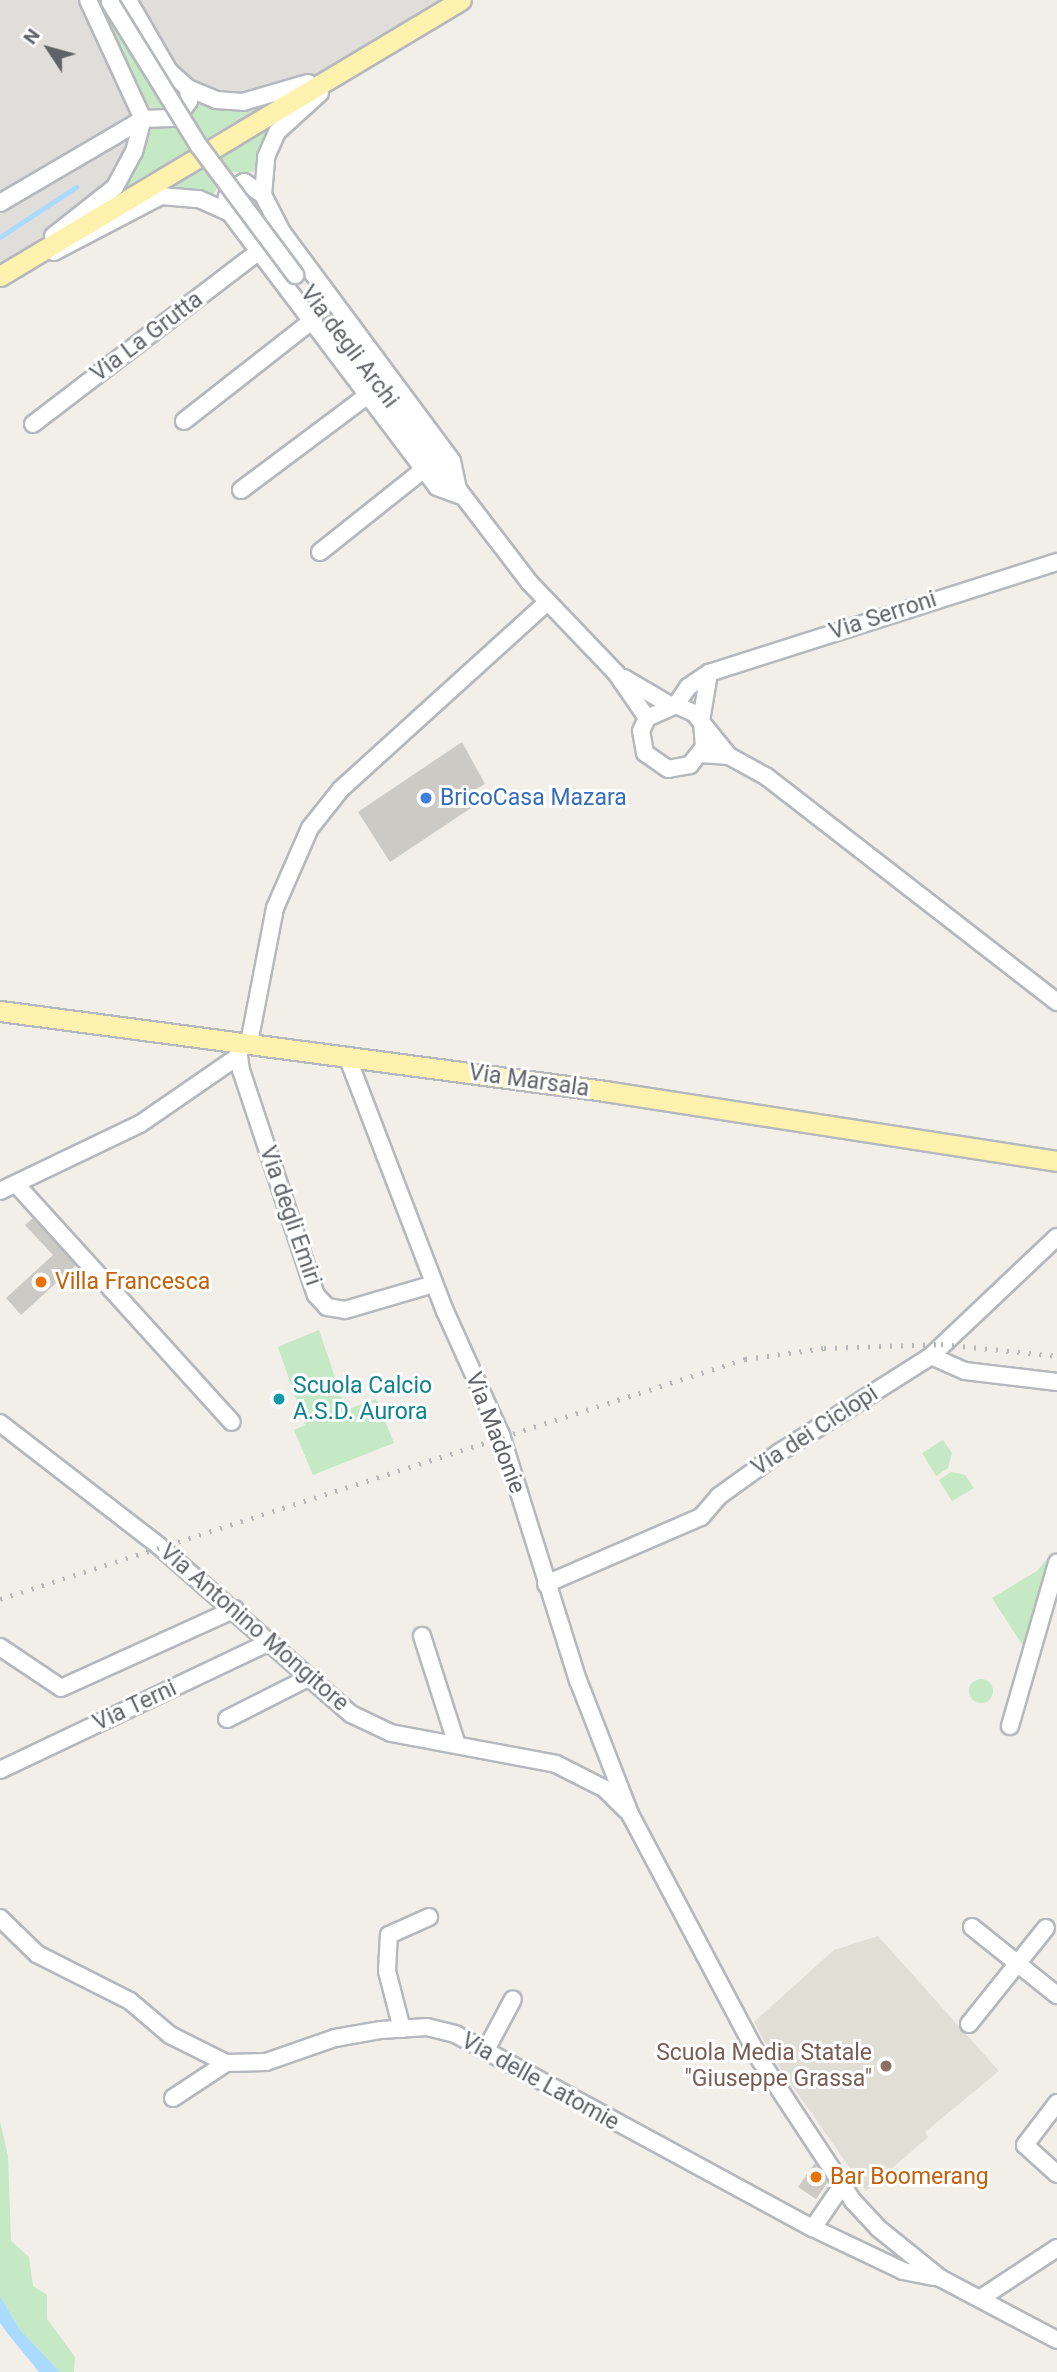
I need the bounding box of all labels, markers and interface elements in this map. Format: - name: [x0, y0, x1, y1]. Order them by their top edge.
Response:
- north arrow: [14, 14, 84, 84]
- text: N: [18, 24, 45, 49]
- street label: Via degli Archi: [294, 280, 404, 414]
- street label: Via La Grutta: [86, 286, 208, 388]
- street label: Via Serroni: [826, 586, 940, 646]
- place label: BricoCasa Mazara: [440, 784, 627, 812]
- marker: BricoCasa Mazara: [418, 790, 434, 806]
- street label: Via Marsala: [467, 1059, 591, 1103]
- street label: Via degli Emiri: [253, 1143, 327, 1289]
- place label: Villa Francesca: [55, 1268, 210, 1296]
- marker: Villa Francesca: [33, 1274, 49, 1290]
- street label: Via Madonie: [459, 1368, 531, 1498]
- place label: Scuola Calcio A.S.D. Aurora: [293, 1372, 432, 1426]
- street label: Via dei Ciclopi: [747, 1380, 883, 1482]
- marker: Scuola Calcio A.S.D. Aurora: [271, 1391, 287, 1407]
- street label: Via Antonino Mongitore: [154, 1539, 354, 1717]
- street label: Via Terni: [89, 1675, 181, 1737]
- street label: Via delle Latomie: [456, 2027, 624, 2137]
- place label: Scuola Media Statale "Giuseppe Grassa": [656, 2039, 872, 2093]
- marker: Scuola Media Statale "Giuseppe Grassa": [878, 2058, 894, 2074]
- place label: Bar Boomerang: [830, 2163, 989, 2191]
- marker: Bar Boomerang: [808, 2169, 824, 2185]

